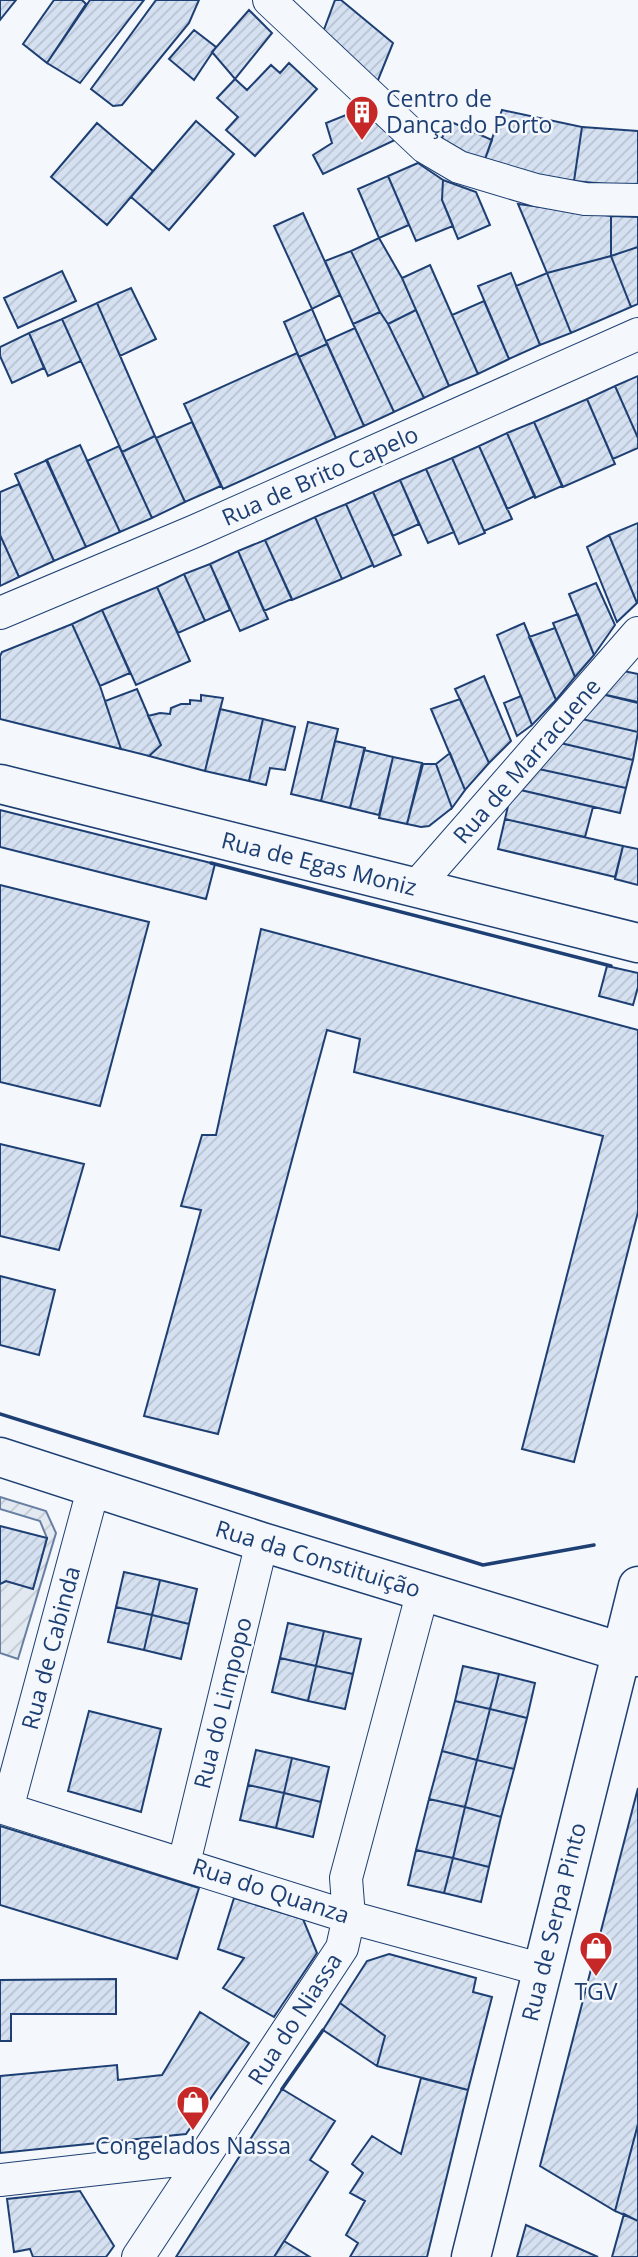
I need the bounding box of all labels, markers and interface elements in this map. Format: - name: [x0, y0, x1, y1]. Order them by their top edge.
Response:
- place label: Centro de Dança do Porto: [386, 82, 552, 140]
- building icon: Centro de Dança do Porto: [343, 93, 381, 142]
- street label: Rua de Brito Capelo: [216, 417, 423, 533]
- street label: Rua de Marracuene: [445, 671, 607, 850]
- street label: Rua de Egas Moniz: [218, 823, 420, 903]
- street label: Rua da Constituição: [212, 1512, 425, 1604]
- street label: Rua de Cabinda: [13, 1562, 87, 1733]
- street label: Rua do Limpopo: [185, 1614, 259, 1792]
- street label: Rua de Serpa Pinto: [513, 1819, 593, 2024]
- street label: Rua do Quanza: [189, 1850, 354, 1931]
- shop icon: TGV: [577, 1929, 615, 1978]
- street label: Rua do Niassa: [239, 1946, 349, 2091]
- place label: TGV: [574, 1975, 618, 2007]
- shop icon: Congelados Nassa: [174, 2083, 212, 2132]
- place label: Congelados Nassa: [95, 2129, 291, 2161]

